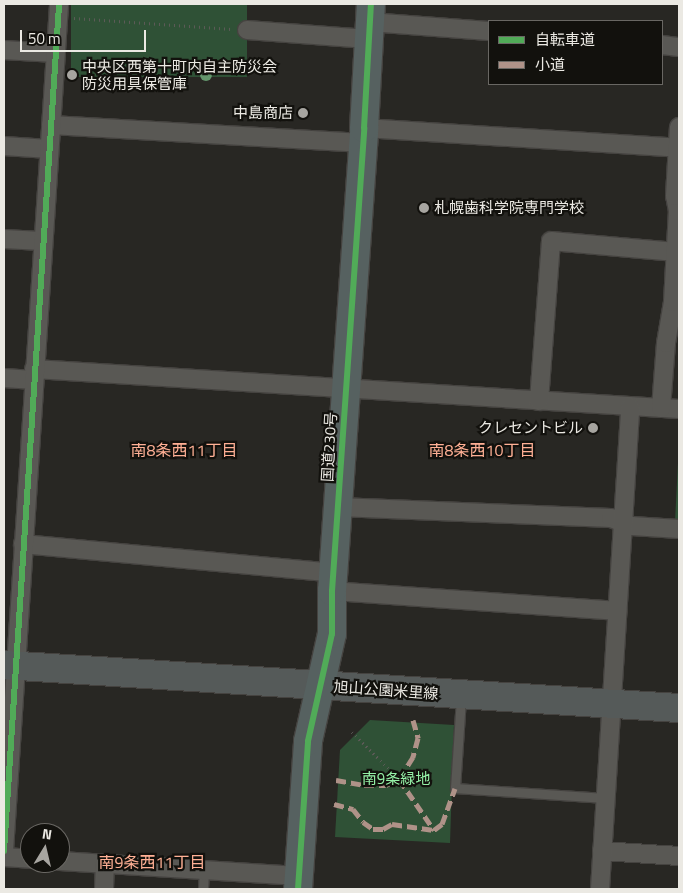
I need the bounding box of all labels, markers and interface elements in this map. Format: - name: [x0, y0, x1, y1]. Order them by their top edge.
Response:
- scale bar: [22, 20, 149, 52]
- legend: [488, 20, 663, 85]
- text: 50 m: [28, 27, 61, 50]
- text: 自転車道: [535, 28, 595, 51]
- text: 小道: [535, 53, 565, 76]
- place label: 中央区西第十町内自主防災会 防災用具保管庫: [82, 57, 277, 92]
- marker: 中央区西第十町内自主防災会 防災用具保管庫: [66, 69, 78, 81]
- place label: 中島商店: [233, 104, 293, 122]
- marker: 中島商店: [297, 107, 309, 119]
- place label: 札幌歯科学院専門学校: [434, 199, 584, 217]
- marker: 札幌歯科学院専門学校: [418, 202, 430, 214]
- street label: 国道230号: [318, 411, 340, 483]
- place label: クレセントビル: [478, 419, 583, 437]
- marker: クレセントビル: [587, 422, 599, 434]
- district label: 南8条西11丁目: [131, 440, 237, 460]
- district label: 南8条西10丁目: [429, 440, 535, 460]
- street label: 旭山公園米里線: [333, 677, 439, 703]
- park label: 南9条緑地: [362, 770, 430, 788]
- north arrow: [20, 823, 70, 873]
- text: N: [41, 823, 54, 845]
- district label: 南9条西11丁目: [99, 852, 205, 872]

